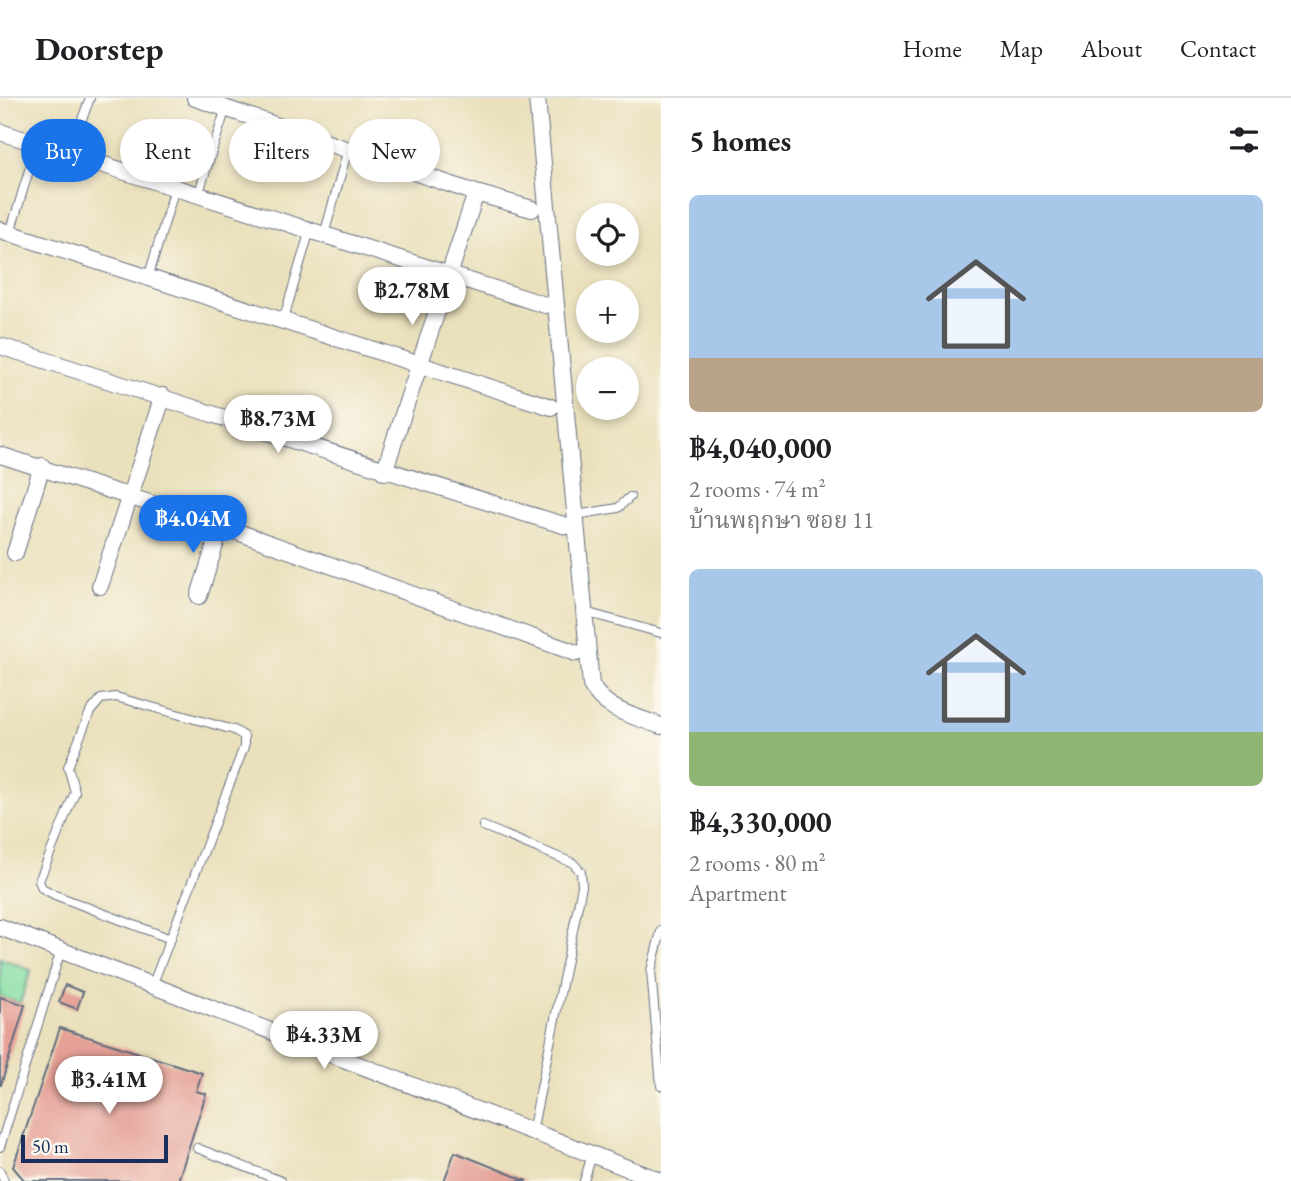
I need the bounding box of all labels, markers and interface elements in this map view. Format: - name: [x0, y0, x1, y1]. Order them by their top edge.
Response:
- text: Doorstep: [35, 27, 163, 70]
- text: Home: [902, 33, 962, 64]
- text: Map: [1000, 33, 1043, 64]
- text: About: [1081, 33, 1142, 64]
- text: Contact: [1180, 33, 1256, 64]
- chip: Buy: [21, 119, 106, 182]
- chip: Rent: [120, 119, 215, 182]
- chip: Filters: [229, 119, 334, 182]
- chip: New: [348, 119, 440, 182]
- text: 5 homes: [689, 121, 791, 160]
- icon: filters: [1225, 121, 1263, 159]
- map controls: [576, 203, 639, 420]
- button: locate: [576, 203, 639, 266]
- icon: home: [913, 241, 1039, 367]
- pin: ฿2.78M: [355, 268, 469, 327]
- text: ฿2.78M: [374, 275, 450, 305]
- button: +: [576, 280, 639, 343]
- button: −: [576, 357, 639, 420]
- pin: ฿8.73M: [221, 396, 335, 455]
- text: ฿8.73M: [240, 403, 316, 433]
- text: ฿4,040,000: [689, 428, 832, 467]
- text: 2 rooms · 74 m²: [689, 474, 826, 504]
- pin: ฿4.04M: [136, 496, 250, 555]
- text: ฿4.04M: [155, 503, 231, 533]
- text: บ้านพฤกษา ซอย 11: [689, 505, 874, 535]
- icon: home: [913, 615, 1039, 741]
- text: ฿4,330,000: [689, 802, 832, 841]
- text: 2 rooms · 80 m²: [689, 848, 826, 878]
- text: Apartment: [689, 878, 787, 908]
- pin: ฿4.33M: [267, 1012, 381, 1071]
- text: ฿4.33M: [286, 1019, 362, 1049]
- pin: ฿3.41M: [52, 1056, 166, 1116]
- text: ฿3.41M: [71, 1064, 147, 1094]
- scale bar: [21, 1132, 168, 1164]
- text: 50 m: [32, 1134, 69, 1159]

